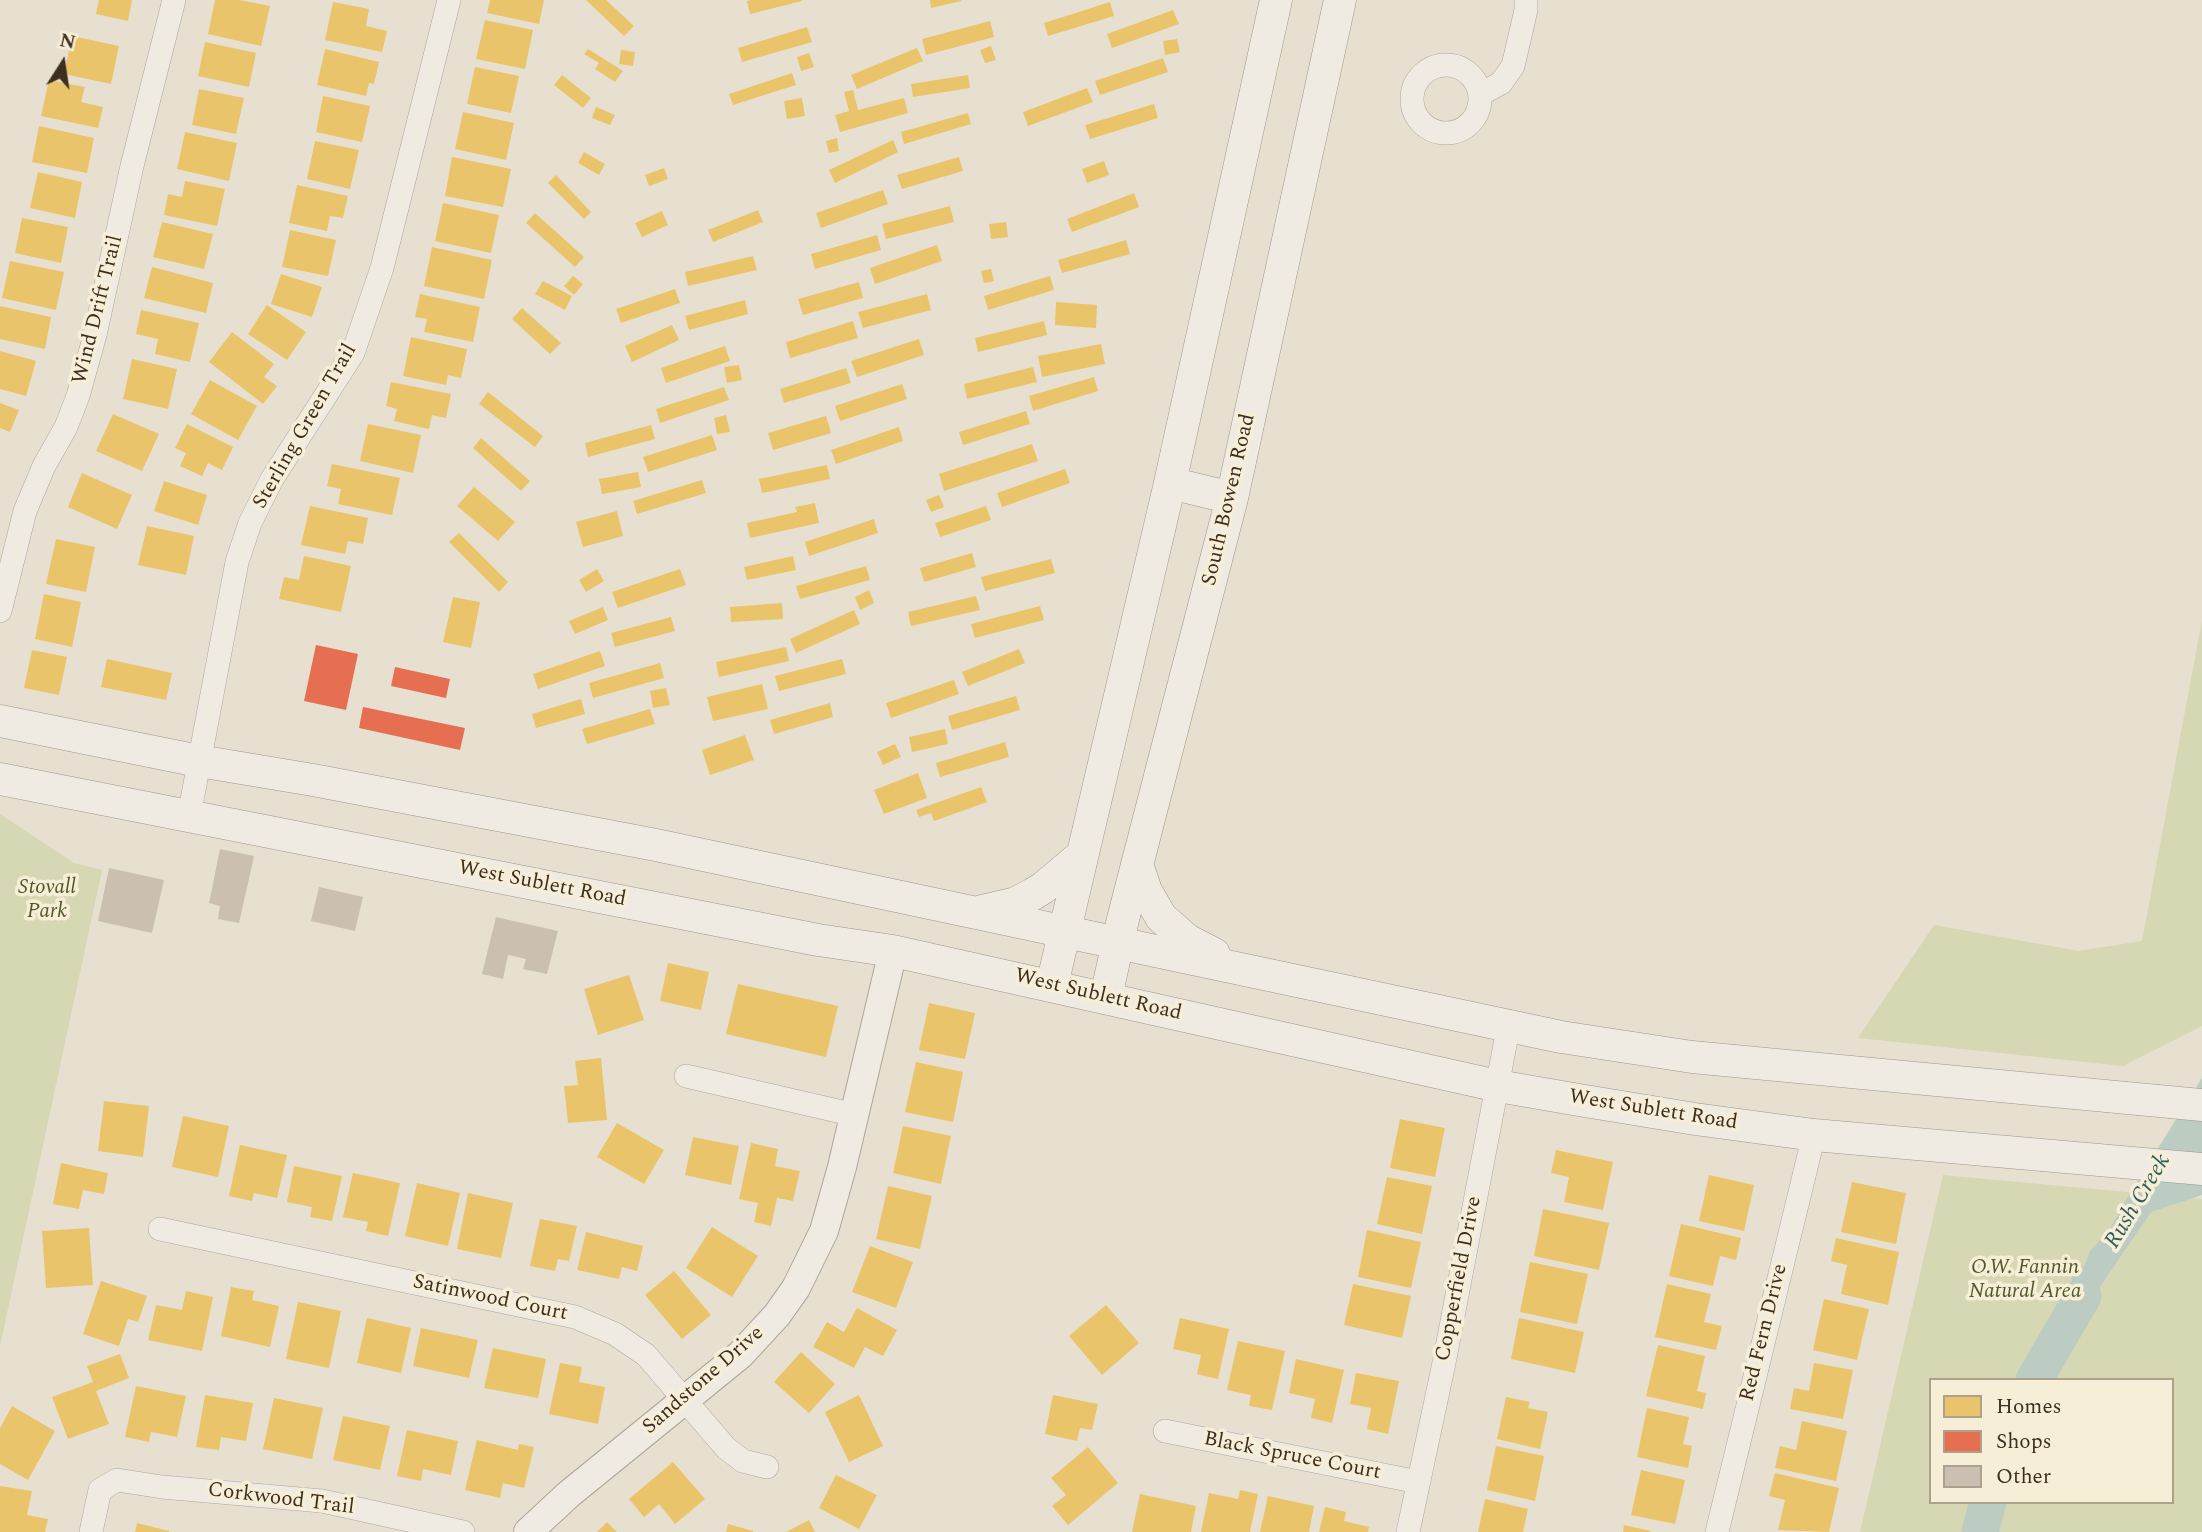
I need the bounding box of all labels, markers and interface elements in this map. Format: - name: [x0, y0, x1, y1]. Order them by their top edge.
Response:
- text: N: [57, 26, 78, 58]
- north arrow: [28, 28, 98, 98]
- street label: Wind Drift Trail: [68, 233, 130, 387]
- street label: Sterling Green Trail: [249, 340, 363, 514]
- street label: South Bowen Road: [1198, 412, 1262, 588]
- street label: West Sublett Road: [456, 856, 628, 914]
- park label: Stovall Park: [18, 876, 76, 926]
- street label: West Sublett Road: [1012, 965, 1184, 1027]
- street label: West Sublett Road: [1567, 1085, 1739, 1137]
- water label: Rush Creek: [2100, 1150, 2178, 1254]
- street label: Copperfield Drive: [1432, 1194, 1488, 1364]
- park label: O.W. Fannin Natural Area: [1969, 1256, 2081, 1306]
- street label: Red Fern Drive: [1736, 1262, 1794, 1404]
- street label: Satinwood Court: [410, 1270, 570, 1328]
- street label: Sandstone Drive: [638, 1321, 770, 1441]
- legend: [1929, 1378, 2174, 1504]
- text: Homes: [1996, 1391, 2062, 1423]
- text: Shops: [1996, 1426, 2052, 1458]
- street label: Black Spruce Court: [1201, 1427, 1383, 1487]
- text: Other: [1996, 1461, 2051, 1493]
- street label: Corkwood Trail: [206, 1479, 356, 1521]

